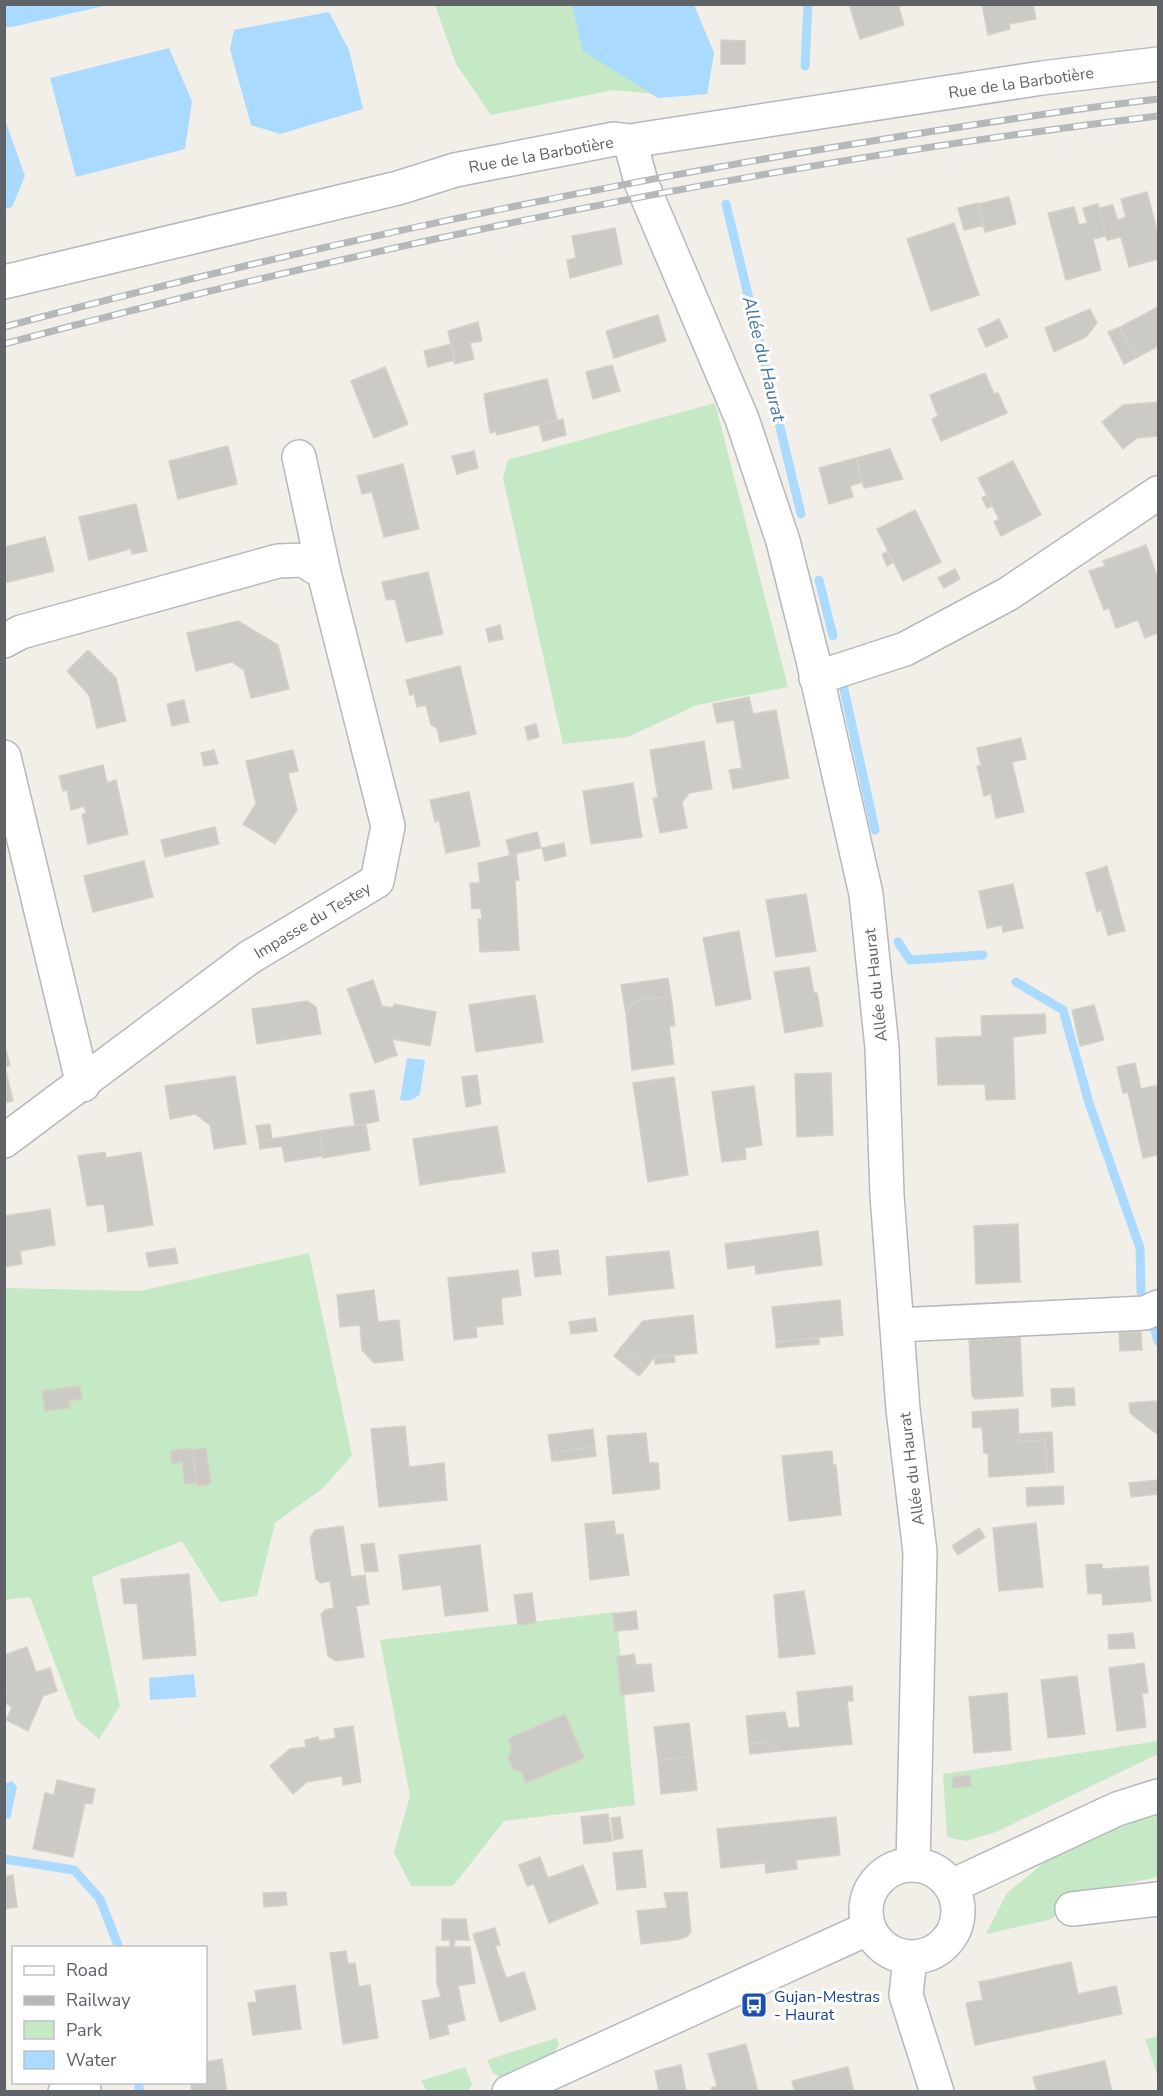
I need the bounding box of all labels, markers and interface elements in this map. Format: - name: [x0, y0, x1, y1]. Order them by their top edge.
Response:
- street label: Rue de la Barbotière: [947, 62, 1095, 104]
- street label: Rue de la Barbotière: [467, 131, 615, 179]
- water label: Allée du Haurat: [737, 293, 791, 425]
- street label: Impasse du Testey: [250, 877, 376, 964]
- street label: Allée du Haurat: [859, 927, 893, 1043]
- street label: Allée du Haurat: [894, 1411, 930, 1527]
- legend: [12, 1946, 207, 2084]
- text: Road: [66, 1958, 108, 1982]
- place label: Gujan-Mestras - Haurat: [774, 1986, 880, 2026]
- text: Railway: [66, 1988, 131, 2012]
- bus stop icon: Gujan-Mestras - Haurat: [739, 1990, 769, 2020]
- text: Park: [66, 2018, 103, 2042]
- text: Water: [66, 2048, 117, 2072]

